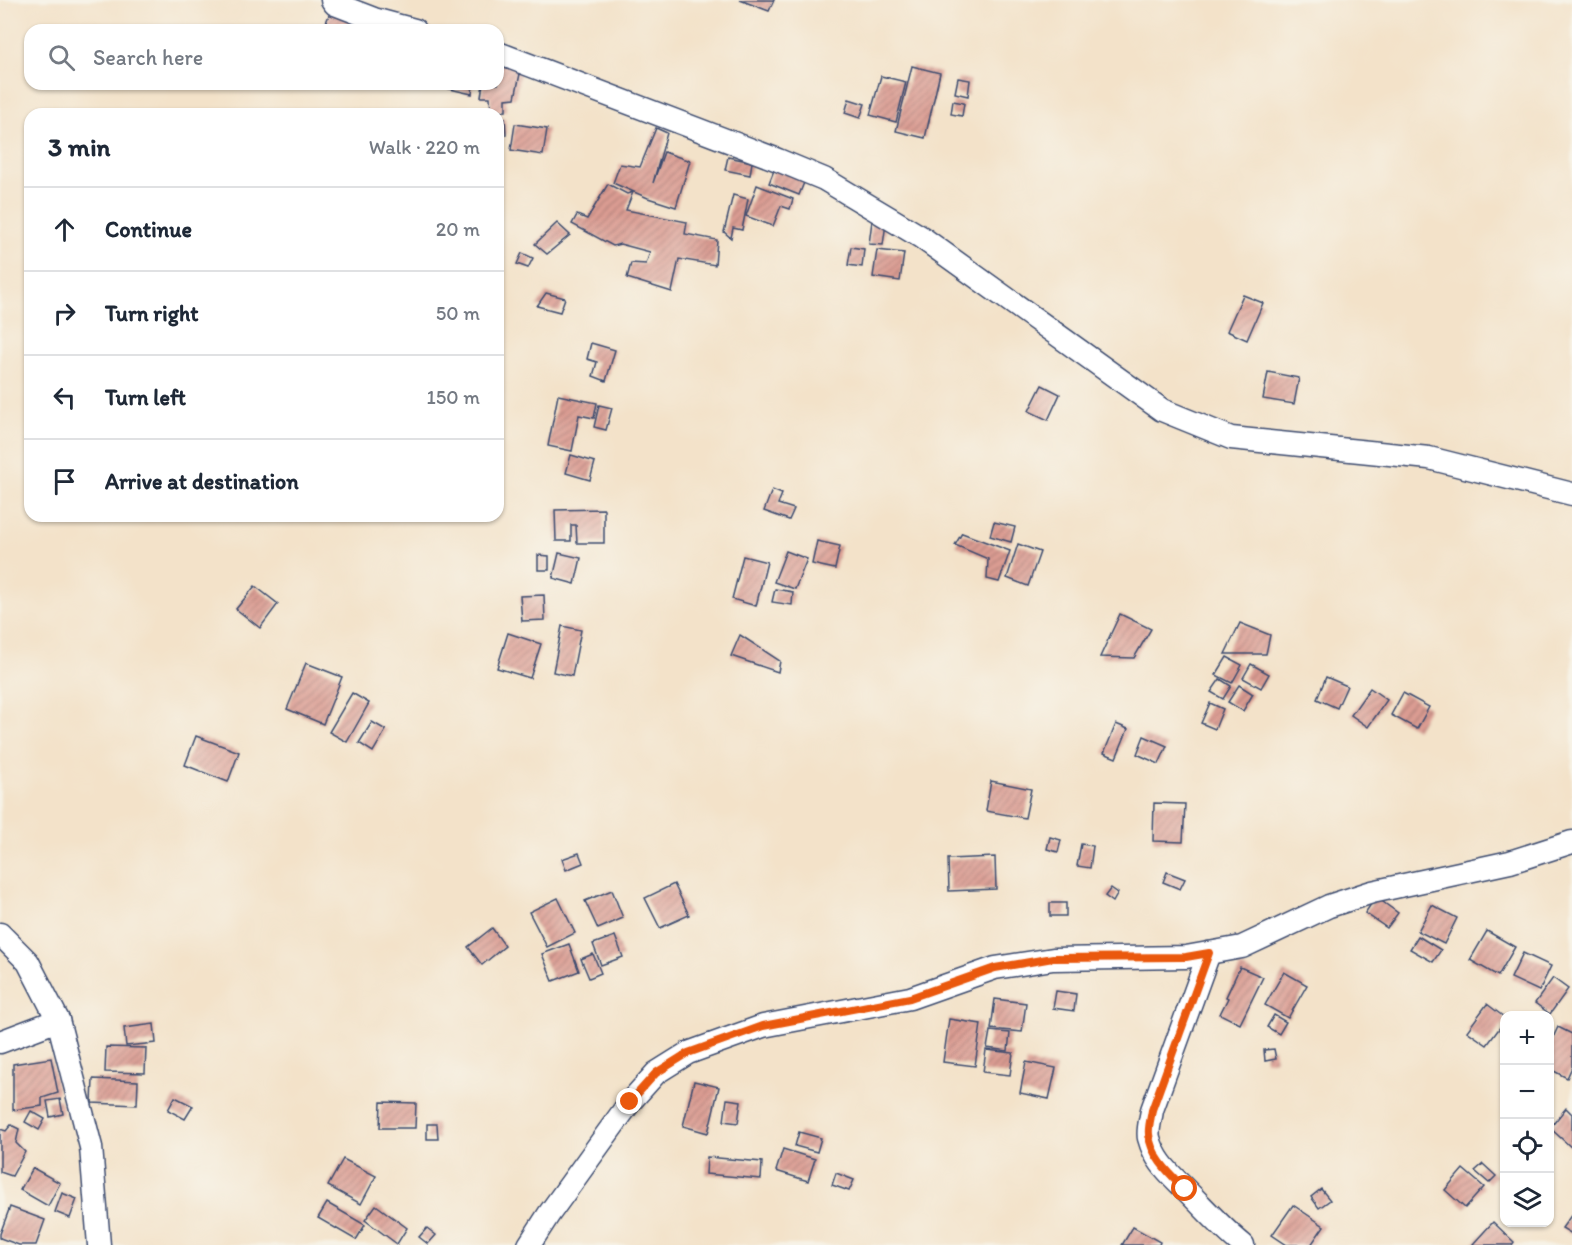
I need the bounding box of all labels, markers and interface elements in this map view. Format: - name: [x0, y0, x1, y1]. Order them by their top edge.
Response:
- search box: [24, 24, 504, 90]
- icon: search: [45, 41, 78, 74]
- text: Search here: [93, 44, 203, 71]
- text: 3 min: [48, 131, 110, 163]
- text: Walk · 220 m: [369, 135, 480, 159]
- icon: ahead: [48, 213, 81, 246]
- text: Continue: [105, 216, 192, 243]
- text: 20 m: [436, 217, 480, 241]
- icon: right: [48, 297, 81, 330]
- text: Turn right: [105, 300, 199, 327]
- text: 50 m: [436, 301, 480, 325]
- icon: left: [48, 381, 81, 414]
- text: Turn left: [105, 384, 186, 411]
- text: 150 m: [427, 385, 480, 409]
- icon: arrive: [48, 465, 81, 498]
- text: Arrive at destination: [105, 468, 299, 495]
- map controls: [1500, 1011, 1554, 1227]
- button: +: [1500, 1011, 1554, 1065]
- button: −: [1500, 1065, 1554, 1119]
- route end: [616, 1088, 642, 1114]
- button: locate: [1500, 1119, 1554, 1173]
- button: layers: [1500, 1173, 1554, 1227]
- route start: [1171, 1175, 1197, 1201]

